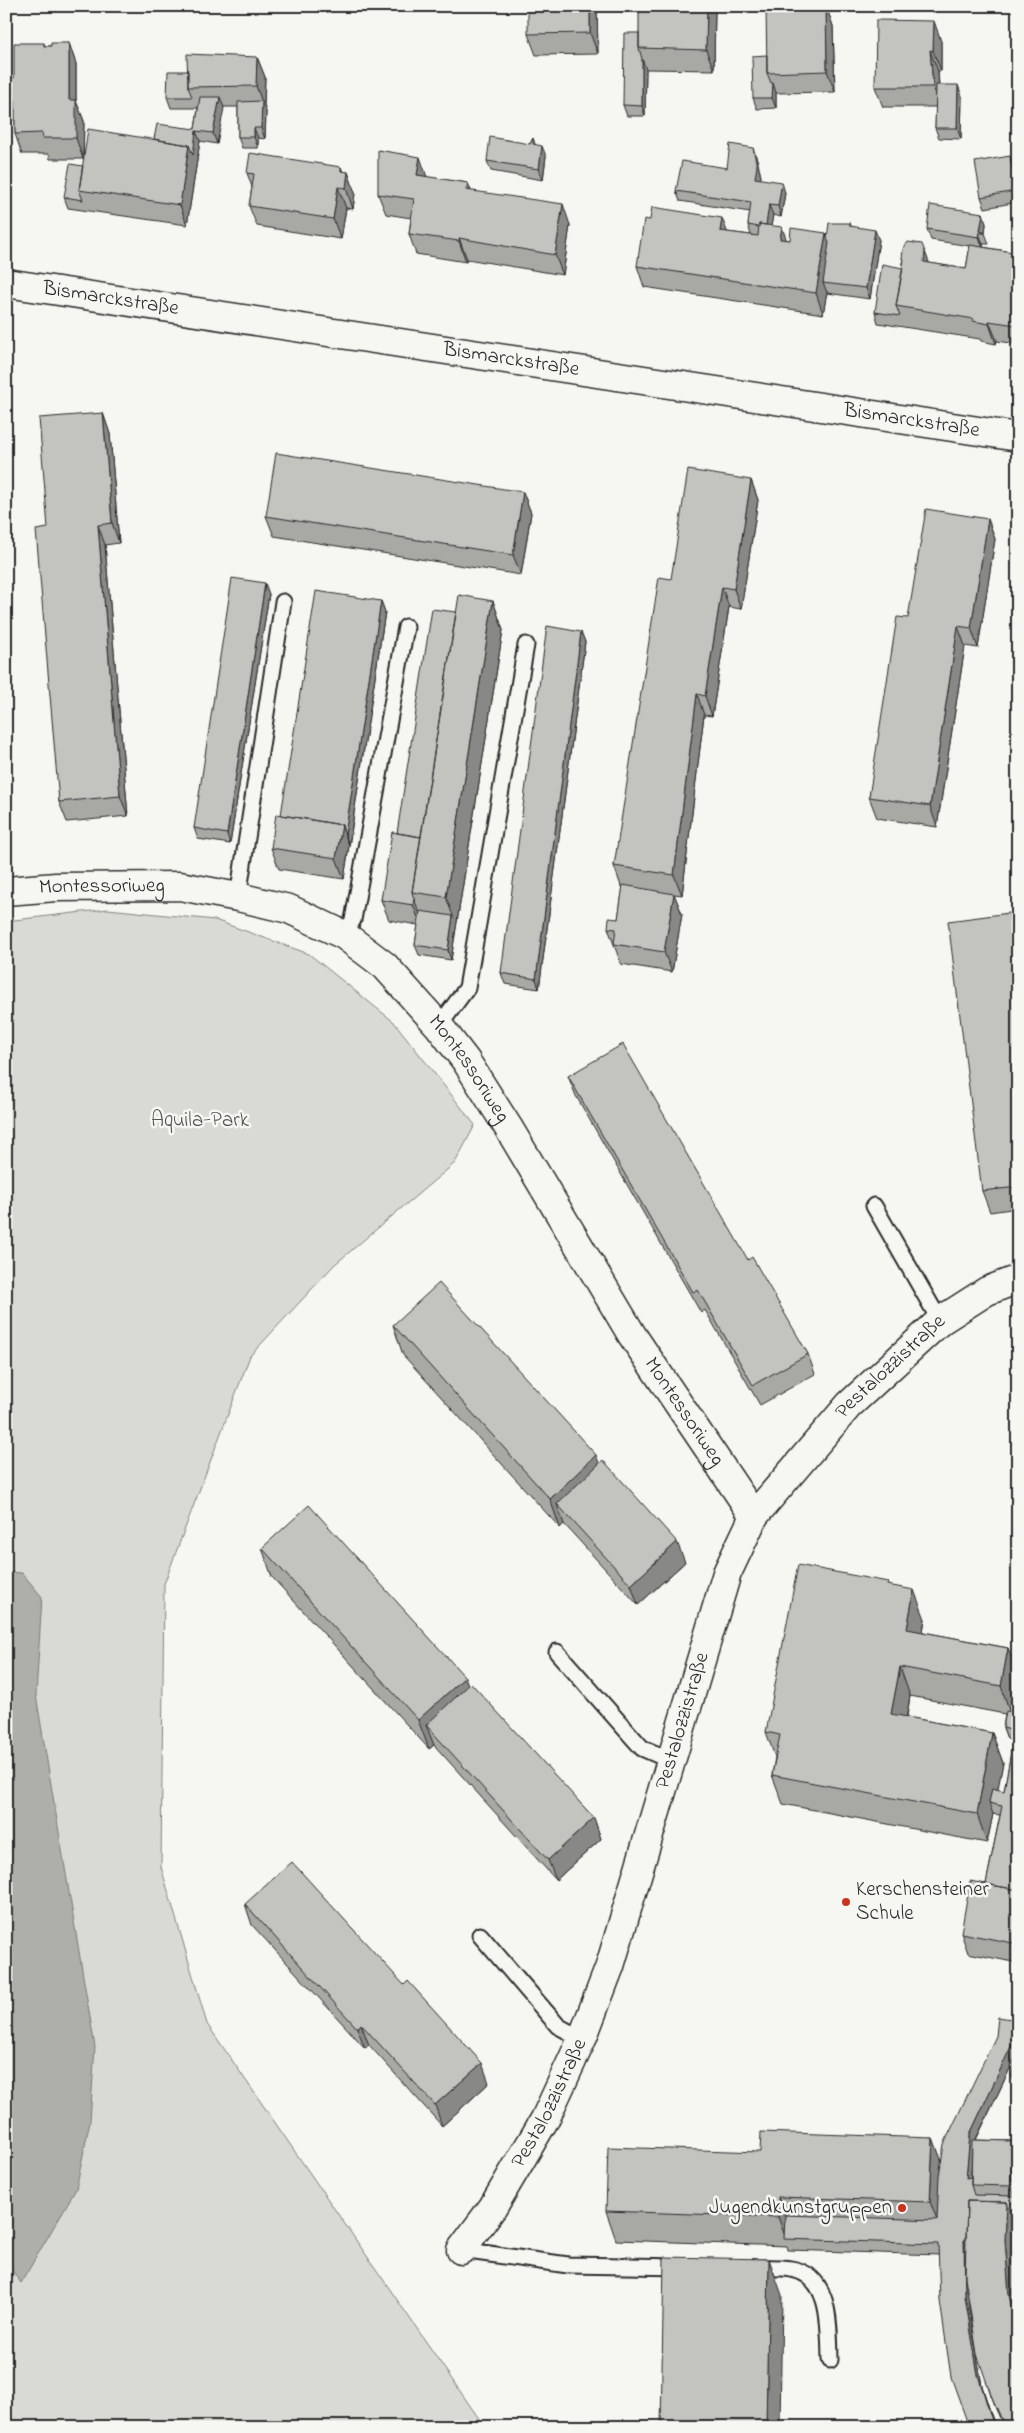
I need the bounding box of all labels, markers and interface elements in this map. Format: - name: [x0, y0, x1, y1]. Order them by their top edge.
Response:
- street label: Bismarckstraße: [40, 274, 182, 324]
- street label: Bismarckstraße: [440, 335, 582, 385]
- street label: Bismarckstraße: [840, 395, 982, 446]
- street label: Montessoriweg: [38, 871, 165, 903]
- street label: Montessoriweg: [421, 1008, 517, 1130]
- park label: Aquila-Park: [151, 1106, 250, 1136]
- street label: Pestalozzistraße: [828, 1307, 953, 1425]
- street label: Montessoriweg: [636, 1351, 731, 1474]
- street label: Pestalozzistraße: [648, 1648, 718, 1793]
- place label: Kerschensteiner Schule: [856, 1875, 990, 1929]
- marker: Kerschensteiner Schule: [840, 1896, 852, 1908]
- street label: Pestalozzistraße: [504, 2033, 595, 2174]
- place label: Jugendkunstgruppen: [709, 2193, 892, 2225]
- marker: Jugendkunstgruppen: [896, 2202, 908, 2214]

